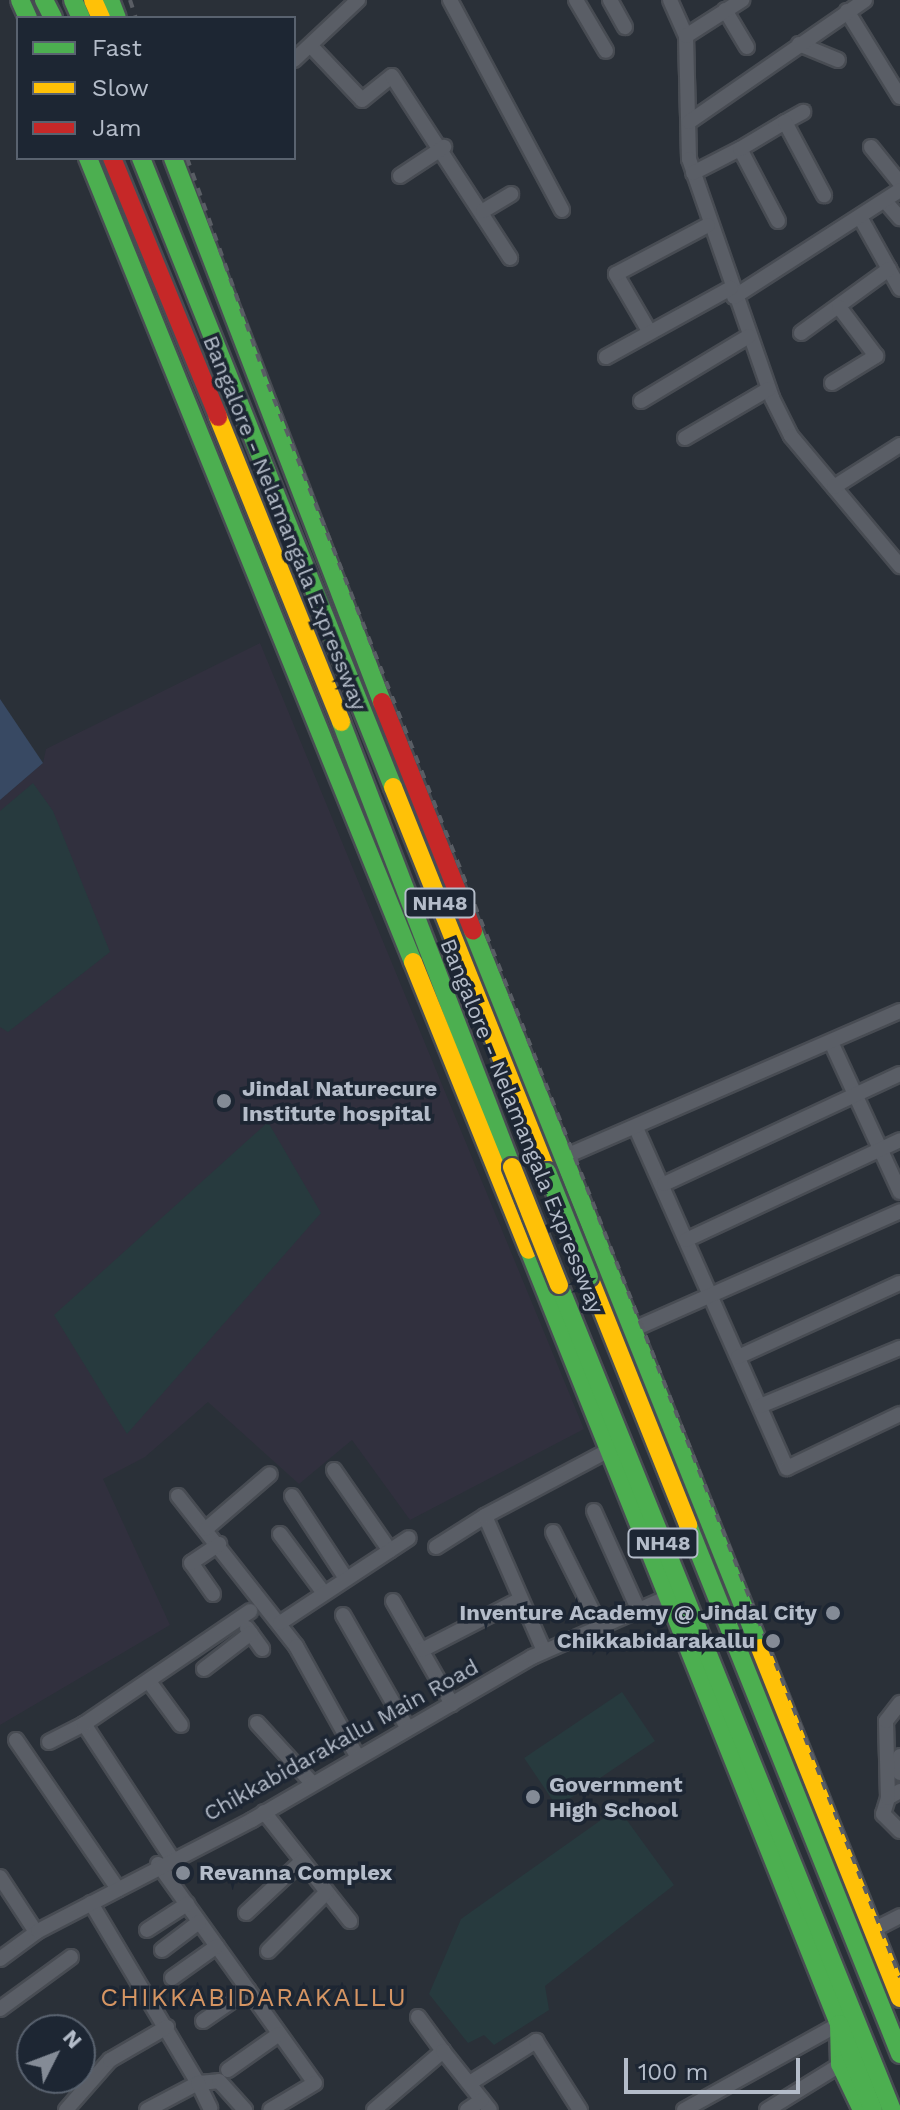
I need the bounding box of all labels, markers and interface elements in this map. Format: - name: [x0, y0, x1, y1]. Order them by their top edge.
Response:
- legend: [16, 16, 296, 160]
- text: Fast: [92, 34, 142, 62]
- text: Slow: [92, 74, 149, 102]
- text: Jam: [92, 114, 142, 142]
- street label: Bangalore - Nelamangala Expressway: [197, 331, 373, 715]
- road number: NH48: [404, 887, 476, 919]
- street label: Bangalore - Nelamangala Expressway: [434, 934, 610, 1318]
- place label: Jindal Naturecure Institute hospital: [242, 1075, 438, 1126]
- marker: Jindal Naturecure Institute hospital: [213, 1090, 235, 1112]
- road number: NH48: [627, 1527, 699, 1559]
- place label: Inventure Academy @ Jindal City: [458, 1600, 817, 1626]
- marker: Inventure Academy @ Jindal City: [824, 1604, 842, 1622]
- place label: Chikkabidarakallu: [557, 1628, 755, 1654]
- marker: Chikkabidarakallu: [762, 1630, 784, 1652]
- street label: Chikkabidarakallu Main Road: [199, 1653, 483, 1827]
- place label: Government High School: [549, 1771, 683, 1822]
- marker: Government High School: [524, 1788, 542, 1806]
- place label: Revanna Complex: [199, 1860, 393, 1886]
- marker: Revanna Complex: [174, 1864, 192, 1882]
- district label: CHIKKABIDARAKALLU: [100, 1982, 408, 2014]
- north arrow: [16, 2014, 96, 2094]
- text: N: [58, 2025, 87, 2053]
- scale bar: [628, 2042, 804, 2092]
- text: 100 m: [638, 2058, 708, 2086]

